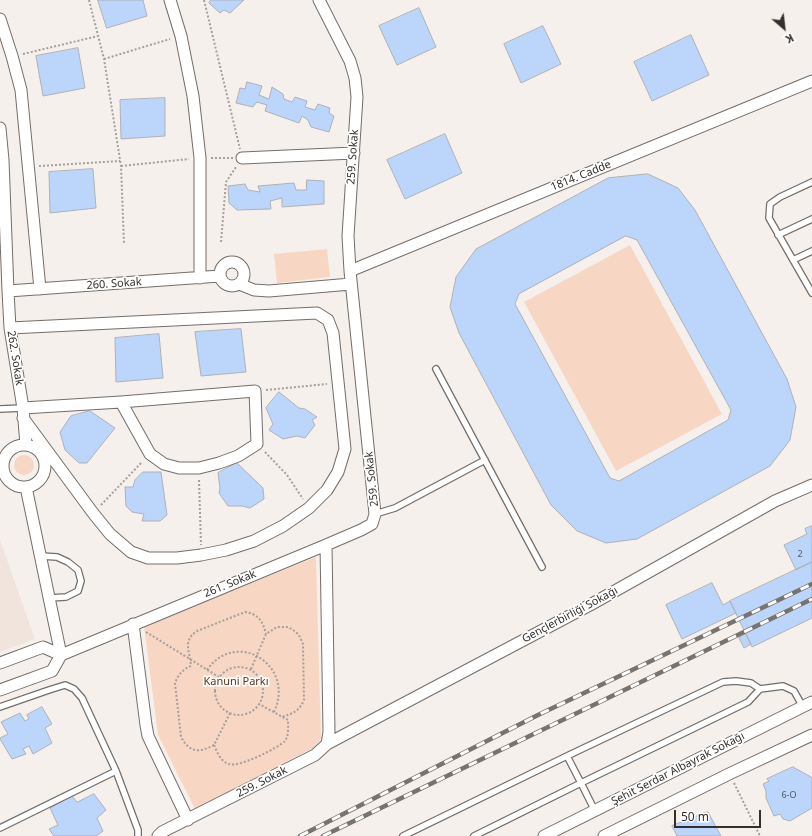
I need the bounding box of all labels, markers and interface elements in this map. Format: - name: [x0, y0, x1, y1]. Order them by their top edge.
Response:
- north arrow: [764, 8, 804, 48]
- text: K: [783, 31, 797, 47]
- street label: 259. Sokak: [344, 129, 362, 185]
- street label: 1814. Cadde: [549, 158, 613, 194]
- street label: 260. Sokak: [86, 275, 142, 293]
- street label: 262. Sokak: [4, 330, 26, 386]
- street label: 259. Sokak: [363, 451, 381, 507]
- house number: 2: [797, 549, 803, 559]
- street label: 261. Sokak: [202, 568, 258, 600]
- street label: Gençlerbirliği Sokağı: [520, 584, 620, 646]
- park label: Kanuni Parkı: [203, 675, 269, 689]
- street label: Şehit Serdar Albayrak Sokağı: [609, 730, 747, 808]
- street label: 259. Sokak: [234, 764, 290, 800]
- house number: 6-O: [781, 790, 797, 800]
- scale bar: [676, 802, 763, 828]
- text: 50 m: [681, 808, 709, 825]

